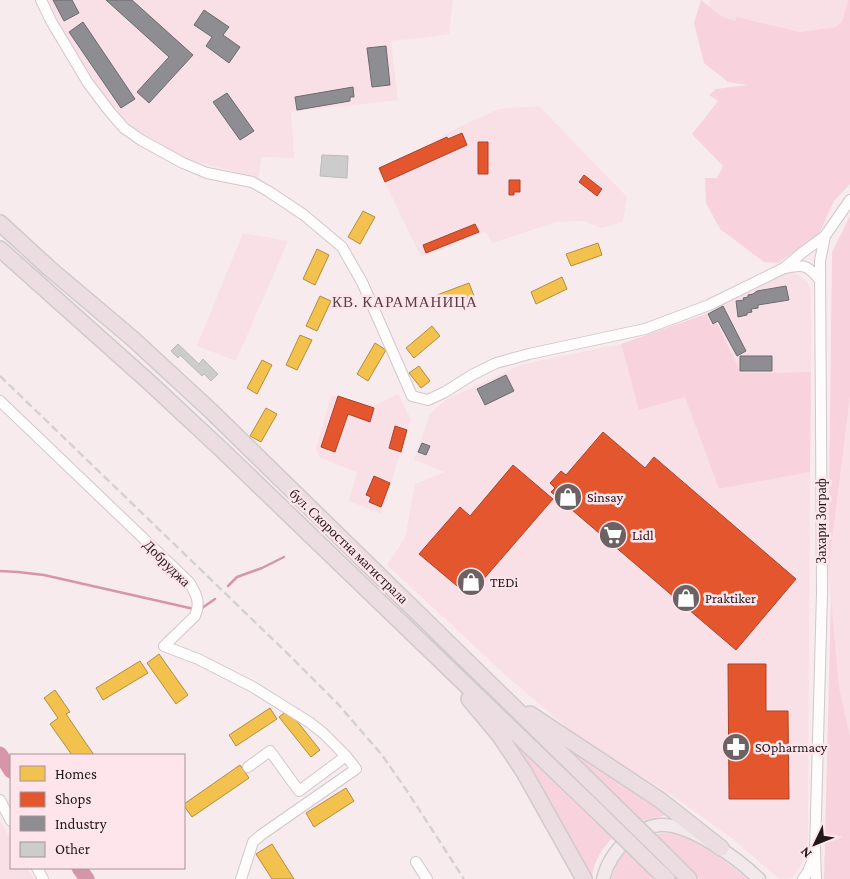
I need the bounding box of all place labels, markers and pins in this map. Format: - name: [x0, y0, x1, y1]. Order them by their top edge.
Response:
- shop icon: Sinsay: [553, 482, 583, 512]
- place label: Sinsay: [587, 489, 624, 505]
- supermarket icon: Lidl: [598, 520, 628, 550]
- place label: Lidl: [632, 527, 654, 543]
- shop icon: TEDi: [456, 567, 486, 597]
- place label: TEDi: [490, 574, 519, 590]
- shop icon: Praktiker: [671, 583, 701, 613]
- place label: Praktiker: [705, 590, 756, 606]
- pharmacy icon: SOpharmacy: [721, 732, 751, 762]
- place label: SOpharmacy: [755, 739, 828, 755]

